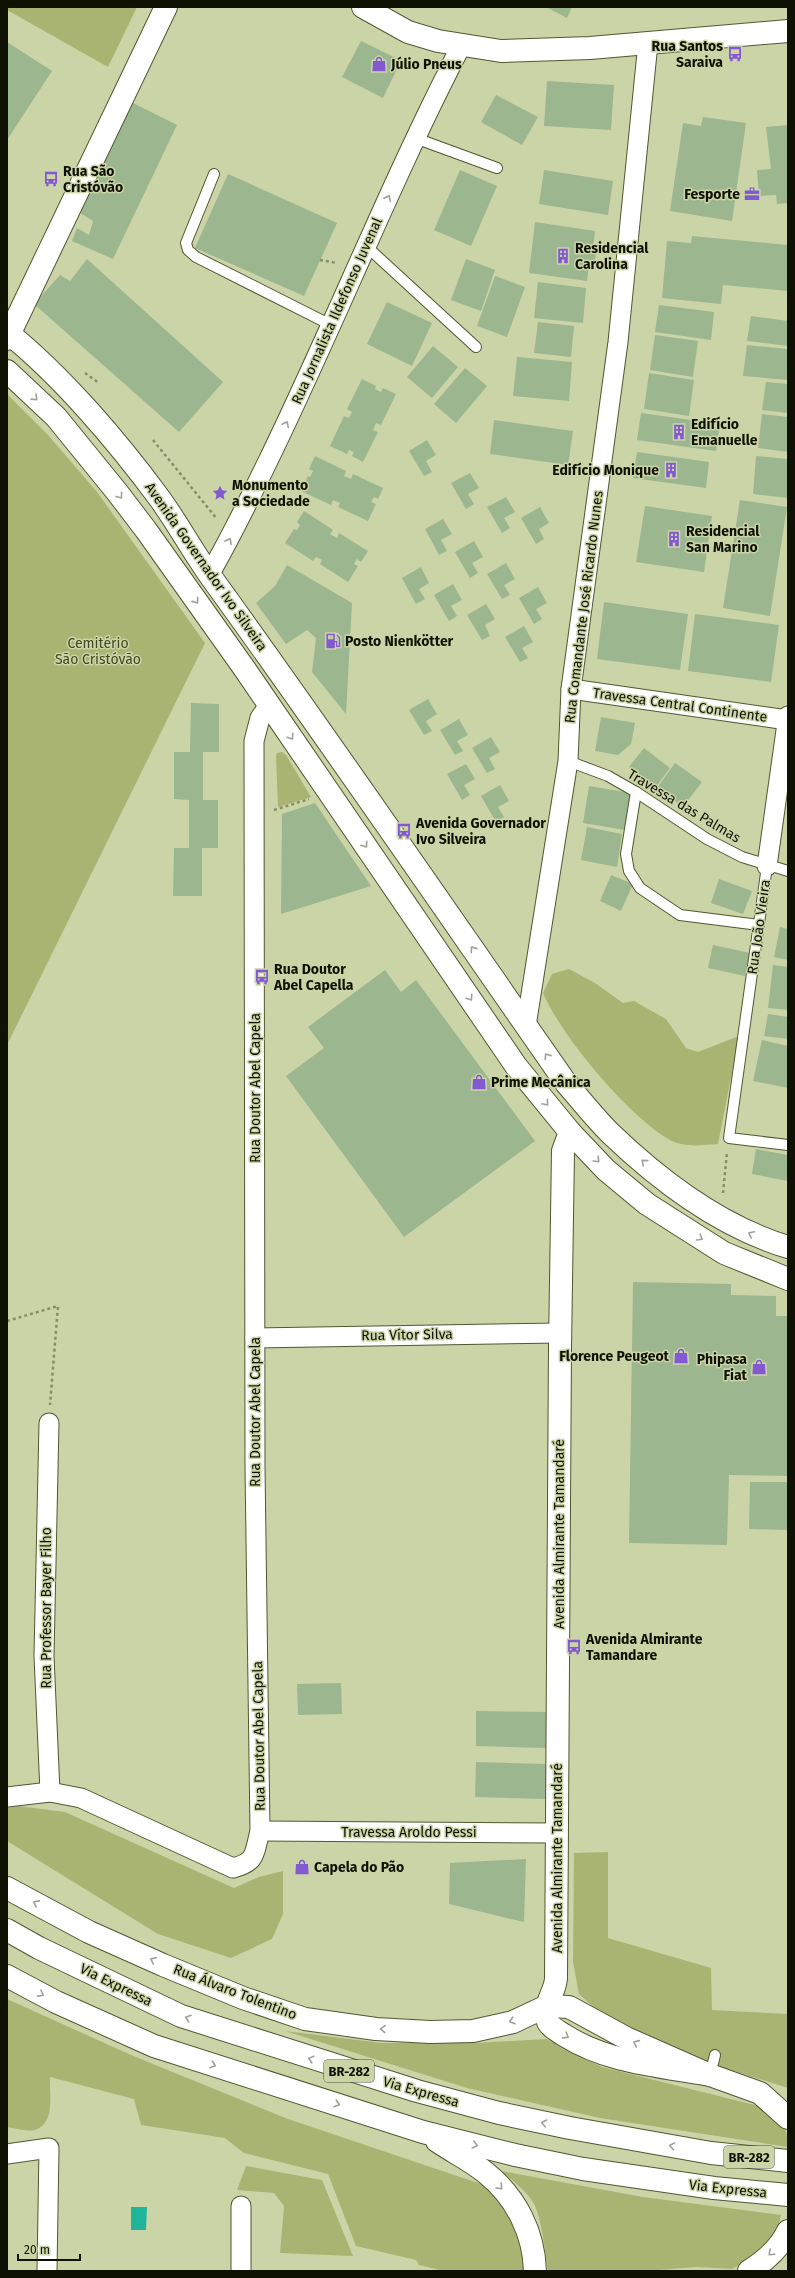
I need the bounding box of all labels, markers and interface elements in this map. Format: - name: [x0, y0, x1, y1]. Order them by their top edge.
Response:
- place label: Rua Santos Saraiva: [652, 38, 723, 71]
- bus stop icon: Rua Santos Saraiva: [726, 45, 744, 63]
- shop icon: Júlio Pneus: [370, 55, 388, 73]
- place label: Júlio Pneus: [390, 56, 462, 73]
- place label: Rua São Cristóvão: [63, 163, 123, 196]
- bus stop icon: Rua São Cristóvão: [42, 170, 60, 188]
- office icon: Fesporte: [743, 185, 761, 203]
- place label: Fesporte: [684, 186, 740, 203]
- one-way arrow: [383, 195, 391, 202]
- street label: Rua Jornalista Ildefonso Juvenal: [288, 215, 386, 407]
- place label: Residencial Carolina: [575, 240, 649, 273]
- building icon: Residencial Carolina: [554, 247, 572, 265]
- one-way arrow: [30, 393, 38, 401]
- place label: Edifício Emanuelle: [691, 416, 758, 449]
- one-way arrow: [281, 421, 289, 428]
- building icon: Edifício Emanuelle: [670, 423, 688, 441]
- building icon: Edifício Monique: [662, 461, 680, 479]
- place label: Edifício Monique: [552, 462, 659, 479]
- place label: Monumento a Sociedade: [232, 477, 310, 510]
- street label: Avenida Governador Ivo Silveira: [141, 479, 271, 655]
- place icon: Monumento a Sociedade: [211, 484, 229, 502]
- street label: Rua Comandante José Ricardo Nunes: [561, 489, 607, 724]
- one-way arrow: [116, 491, 123, 498]
- place label: Residencial San Marino: [686, 523, 760, 556]
- building icon: Residencial San Marino: [665, 530, 683, 548]
- one-way arrow: [224, 538, 231, 545]
- one-way arrow: [192, 597, 199, 604]
- fuel station icon: Posto Nienkötter: [324, 632, 342, 650]
- place label: Posto Nienkötter: [345, 633, 454, 650]
- park label: Cemitério São Cristóvão: [55, 635, 141, 668]
- street label: Travessa Central Continente: [592, 684, 768, 726]
- one-way arrow: [286, 733, 294, 740]
- street label: Travessa das Palmas: [624, 766, 744, 847]
- place label: Avenida Governador Ivo Silveira: [415, 815, 546, 848]
- bus stop icon: Avenida Governador Ivo Silveira: [395, 822, 413, 840]
- one-way arrow: [360, 840, 367, 847]
- street label: Rua João Vieira: [744, 878, 774, 976]
- one-way arrow: [471, 947, 478, 954]
- place label: Rua Doutor Abel Capella: [273, 961, 354, 994]
- bus stop icon: Rua Doutor Abel Capella: [253, 968, 271, 986]
- one-way arrow: [465, 994, 473, 1001]
- street label: Rua Doutor Abel Capela: [247, 1013, 264, 1163]
- one-way arrow: [544, 1053, 552, 1060]
- shop icon: Prime Mecânica: [470, 1073, 488, 1091]
- place label: Prime Mecânica: [491, 1074, 591, 1091]
- one-way arrow: [541, 1099, 548, 1106]
- one-way arrow: [592, 1155, 599, 1163]
- one-way arrow: [641, 1160, 648, 1167]
- one-way arrow: [748, 1231, 756, 1239]
- one-way arrow: [696, 1233, 703, 1241]
- street label: Rua Vítor Silva: [361, 1326, 453, 1344]
- street label: Rua Doutor Abel Capela: [247, 1337, 264, 1487]
- shop icon: Florence Peugeot: [672, 1347, 690, 1365]
- place label: Florence Peugeot: [559, 1348, 670, 1365]
- place label: Phipasa Fiat: [697, 1351, 748, 1384]
- shop icon: Phipasa Fiat: [750, 1358, 768, 1376]
- street label: Avenida Almirante Tamandaré: [551, 1439, 568, 1629]
- street label: Rua Professor Bayer Filho: [38, 1527, 55, 1689]
- place label: Avenida Almirante Tamandare: [585, 1631, 703, 1664]
- bus stop icon: Avenida Almirante Tamandare: [565, 1638, 583, 1656]
- street label: Rua Doutor Abel Capela: [249, 1661, 269, 1811]
- street label: Avenida Almirante Tamandaré: [549, 1763, 566, 1953]
- street label: Travessa Aroldo Pessi: [341, 1824, 477, 1841]
- shop icon: Capela do Pão: [293, 1858, 311, 1876]
- place label: Capela do Pão: [314, 1859, 404, 1876]
- one-way arrow: [33, 1901, 40, 1908]
- one-way arrow: [149, 1957, 156, 1965]
- street label: Via Expressa: [77, 1960, 155, 2010]
- street label: Rua Álvaro Tolentino: [171, 1960, 300, 2023]
- one-way arrow: [37, 1989, 45, 1997]
- one-way arrow: [184, 2015, 191, 2023]
- one-way arrow: [508, 2017, 515, 2025]
- one-way arrow: [380, 2025, 386, 2034]
- one-way arrow: [562, 2031, 569, 2039]
- one-way arrow: [632, 2039, 639, 2047]
- one-way arrow: [308, 2055, 315, 2064]
- one-way arrow: [209, 2060, 216, 2068]
- road number: BR-282: [324, 2060, 374, 2082]
- street label: Via Expressa: [381, 2073, 461, 2111]
- one-way arrow: [333, 2099, 340, 2108]
- one-way arrow: [541, 2119, 548, 2127]
- one-way arrow: [471, 2140, 478, 2149]
- one-way arrow: [669, 2142, 675, 2151]
- road number: BR-282: [724, 2146, 774, 2168]
- street label: Via Expressa: [688, 2176, 768, 2202]
- one-way arrow: [495, 2182, 502, 2190]
- scale bar: [18, 2236, 80, 2262]
- text: 20 m: [24, 2243, 50, 2257]
- one-way arrow: [768, 2248, 776, 2256]

